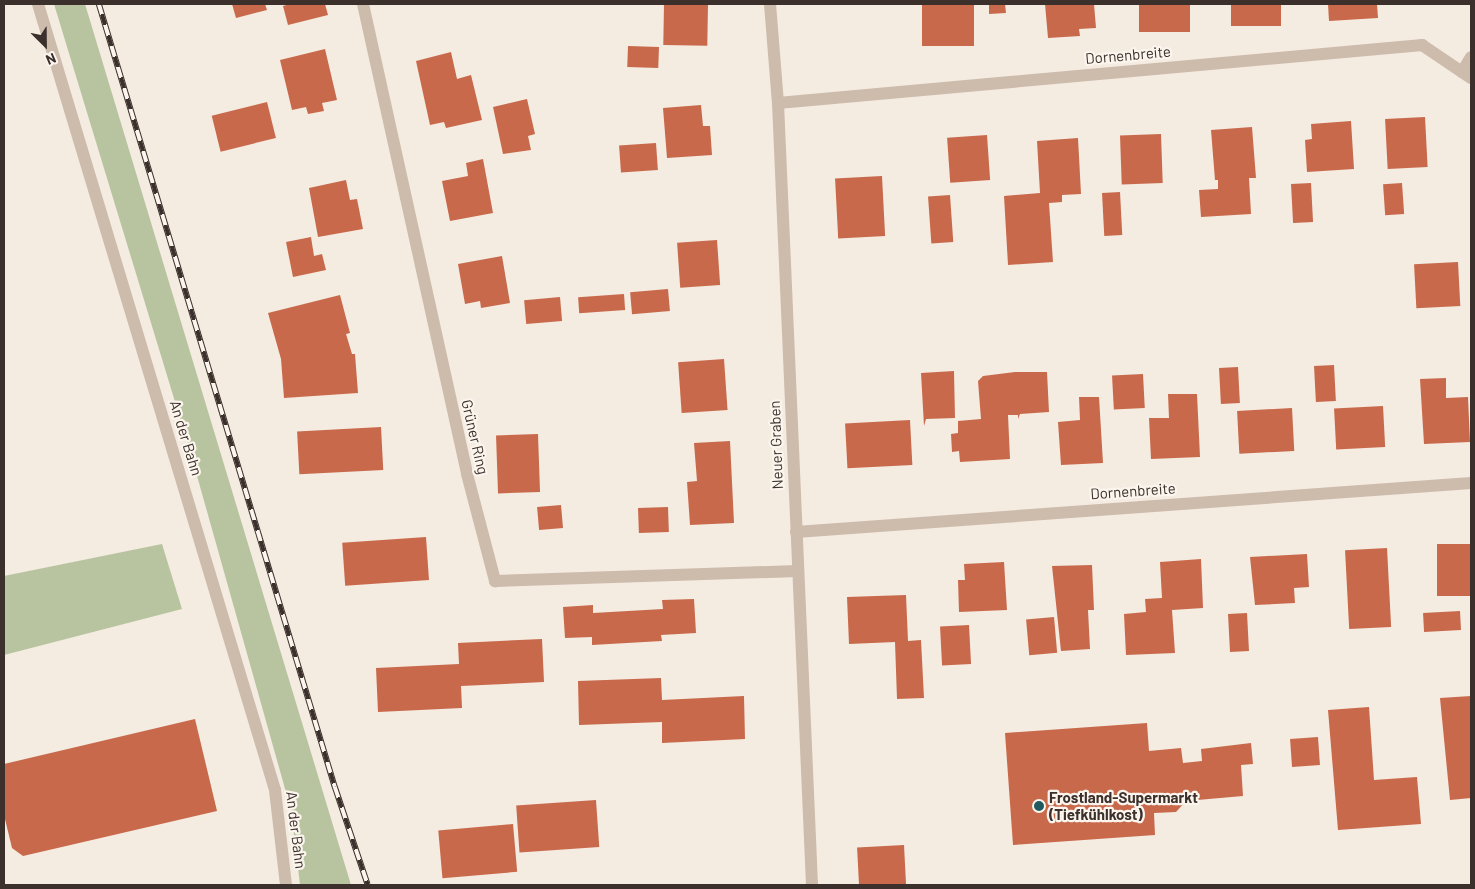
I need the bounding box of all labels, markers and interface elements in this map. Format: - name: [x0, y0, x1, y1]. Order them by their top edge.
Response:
- north arrow: [20, 20, 70, 70]
- street label: Dornenbreite: [1085, 42, 1171, 68]
- text: N: [43, 50, 59, 69]
- street label: An der Bahn: [166, 398, 206, 478]
- street label: Grüner Ring: [458, 398, 492, 476]
- street label: Neuer Graben: [765, 400, 787, 490]
- street label: Dornenbreite: [1090, 479, 1176, 503]
- place label: Frostland-Supermarkt (Tiefkühlkost): [1049, 788, 1198, 823]
- street label: An der Bahn: [282, 790, 310, 870]
- marker: Frostland-Supermarkt (Tiefkühlkost): [1033, 800, 1045, 812]

